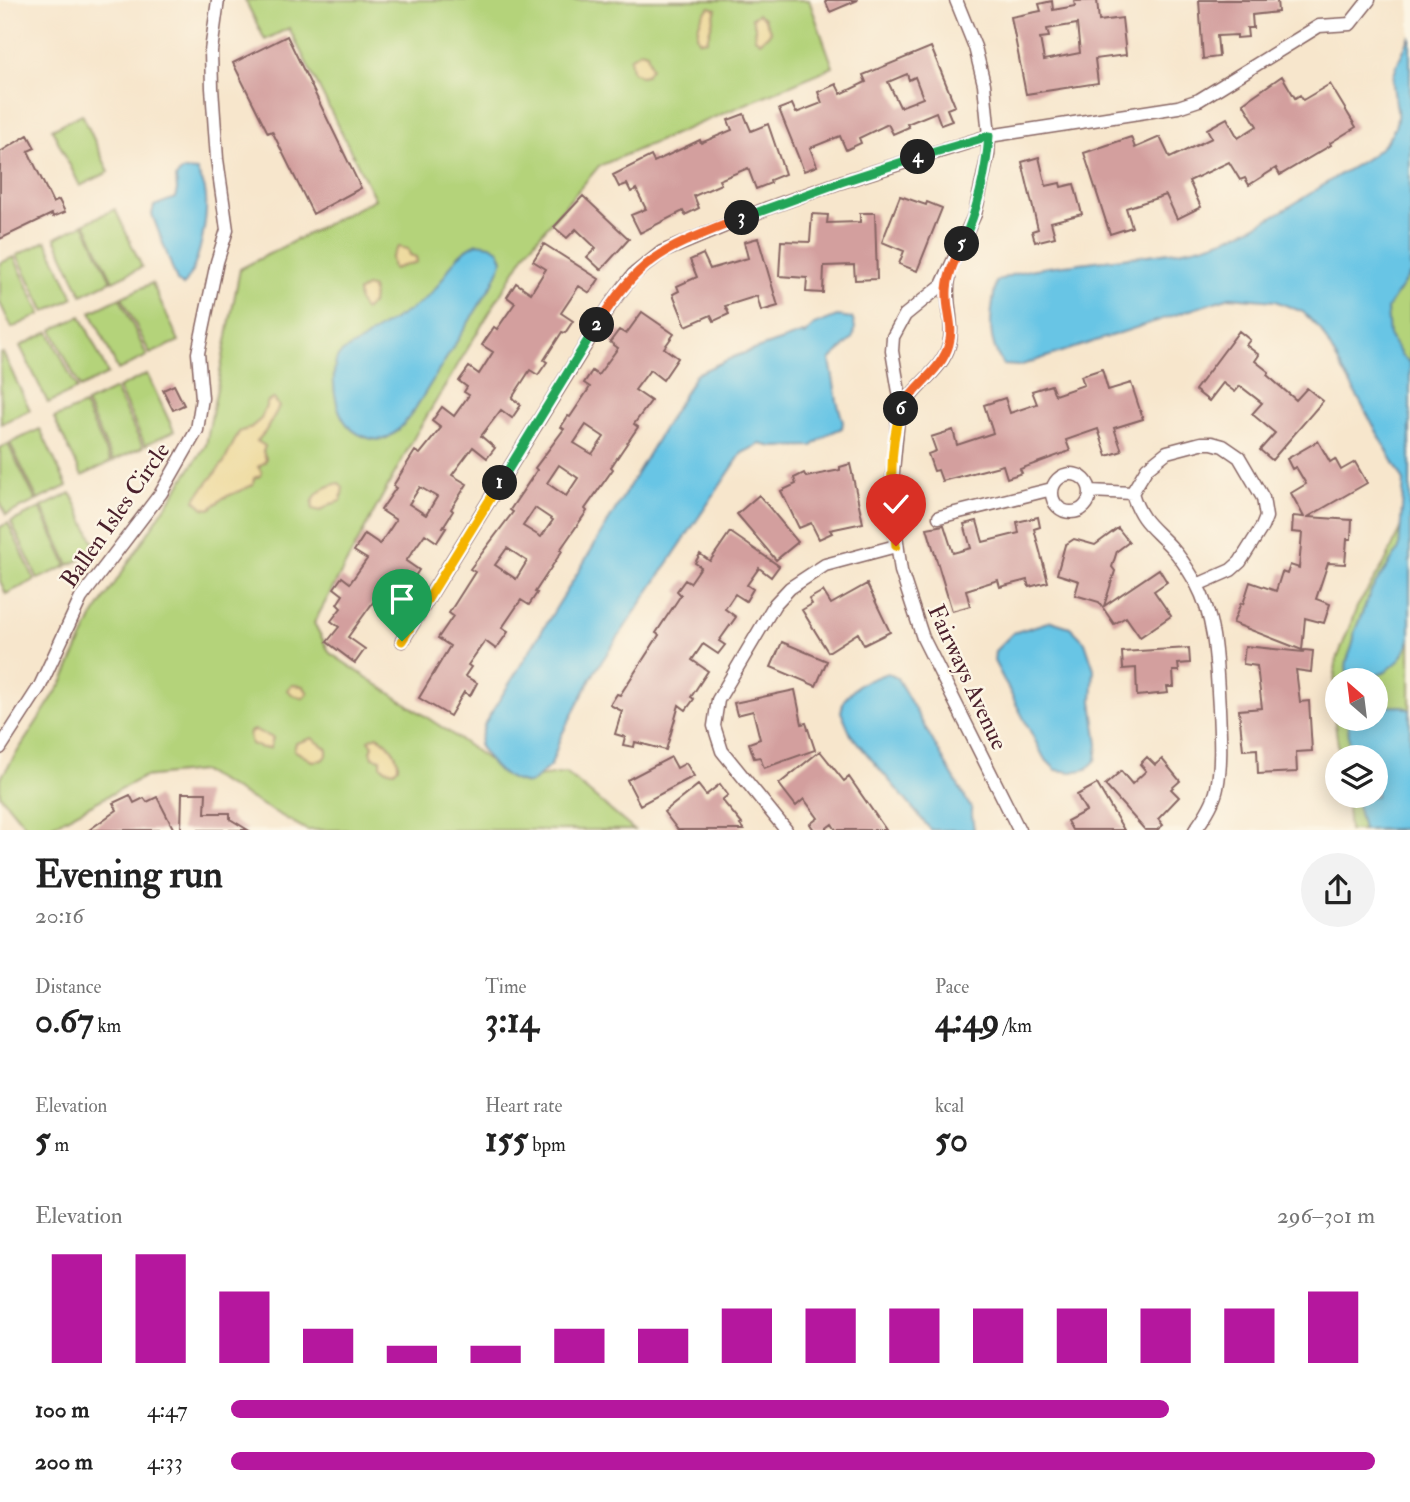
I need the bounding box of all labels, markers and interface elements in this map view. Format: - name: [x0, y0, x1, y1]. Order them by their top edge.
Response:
- pin: 4: [900, 140, 936, 174]
- text: 4: [912, 144, 923, 168]
- pin: 3: [724, 200, 760, 235]
- text: 3: [738, 205, 745, 229]
- pin: 5: [944, 226, 979, 262]
- text: 5: [957, 231, 966, 255]
- pin: 2: [580, 308, 614, 342]
- text: 2: [592, 312, 601, 336]
- pin: 6: [884, 392, 918, 426]
- text: 6: [896, 396, 905, 420]
- street label: Ballen Isles Circle: [54, 436, 177, 594]
- pin: 1: [482, 466, 518, 500]
- text: 1: [496, 470, 503, 494]
- pin: [866, 474, 926, 546]
- icon: check: [877, 485, 915, 523]
- pin: [372, 569, 432, 641]
- icon: arrive: [383, 580, 421, 618]
- street label: Fairways Avenue: [920, 599, 1015, 755]
- north arrow: [1325, 668, 1388, 732]
- map controls: [1325, 668, 1388, 808]
- button: layers: [1325, 745, 1388, 808]
- text: Evening run: [35, 851, 223, 899]
- button: share: [1301, 853, 1375, 927]
- text: 20:16: [35, 901, 84, 930]
- text: Distance: [35, 975, 101, 999]
- text: Time: [485, 975, 527, 999]
- text: Pace: [935, 975, 969, 999]
- text: 0.67: [35, 999, 93, 1043]
- text: 3:14: [485, 999, 538, 1043]
- text: 4:49: [935, 999, 999, 1043]
- text: km: [93, 1014, 121, 1038]
- text: /km: [999, 1014, 1032, 1038]
- text: Elevation: [35, 1094, 107, 1118]
- text: Heart rate: [485, 1094, 562, 1118]
- text: kcal: [935, 1094, 964, 1118]
- text: 5: [35, 1118, 50, 1162]
- text: 155: [485, 1118, 528, 1162]
- text: 50: [935, 1118, 968, 1162]
- text: m: [50, 1133, 69, 1157]
- text: bpm: [528, 1133, 566, 1157]
- text: Elevation: [35, 1201, 123, 1230]
- text: 296–301 m: [1277, 1201, 1375, 1230]
- text: 100 m: [35, 1395, 89, 1424]
- text: 4:47: [147, 1395, 188, 1424]
- text: 200 m: [35, 1447, 93, 1476]
- text: 4:33: [147, 1447, 183, 1476]

